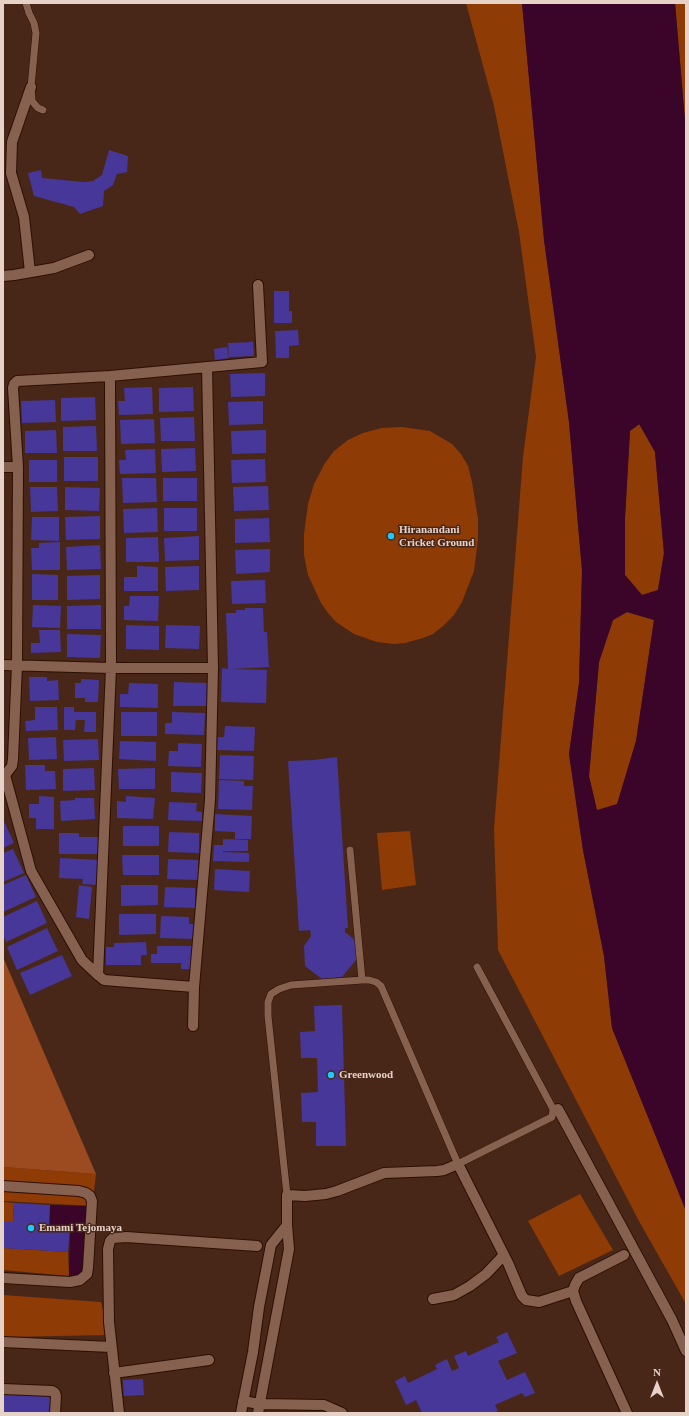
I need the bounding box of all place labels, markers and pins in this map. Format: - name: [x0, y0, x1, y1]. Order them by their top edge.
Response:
- place label: Hiranandani Cricket Ground: [399, 523, 482, 549]
- marker: Hiranandani Cricket Ground: [386, 531, 396, 541]
- place label: Greenwood: [339, 1068, 402, 1082]
- marker: Greenwood: [326, 1070, 336, 1080]
- place label: Emami Tejomaya: [39, 1221, 132, 1235]
- marker: Emami Tejomaya: [26, 1223, 36, 1233]

